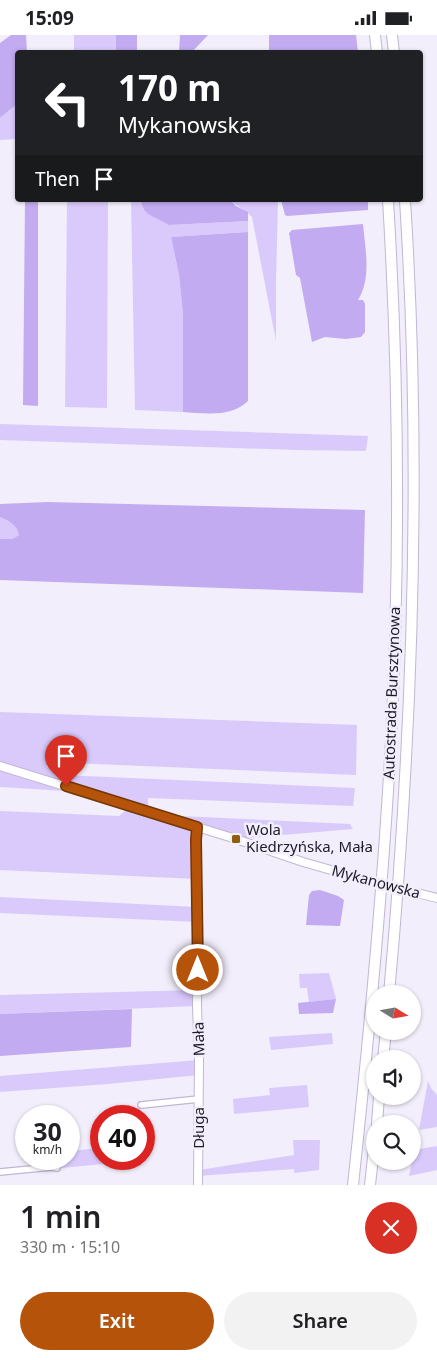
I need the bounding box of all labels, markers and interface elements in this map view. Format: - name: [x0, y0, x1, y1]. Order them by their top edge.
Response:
- text: 15:09: [25, 5, 74, 31]
- text: 170 m: [118, 64, 221, 111]
- icon: left: [35, 70, 100, 135]
- text: Mykanowska: [118, 109, 252, 139]
- icon: arrive: [90, 165, 118, 193]
- text: Then: [35, 166, 80, 192]
- street label: Autostrada Bursztynowa: [378, 606, 404, 780]
- pin: [45, 735, 87, 786]
- icon: arrive: [52, 742, 80, 770]
- place label: Wola Kiedrzyńska, Mała: [246, 819, 373, 856]
- marker: Wola Kiedrzyńska, Mała: [230, 833, 242, 845]
- street label: Mykanowska: [330, 860, 423, 902]
- position arrow: [171, 943, 223, 995]
- north arrow: [366, 985, 421, 1040]
- map controls: [366, 985, 421, 1170]
- street label: Mała: [187, 1022, 209, 1057]
- button: sound: [366, 1050, 421, 1105]
- speed limit sign: 40: [90, 1105, 155, 1170]
- street label: Długa: [188, 1107, 208, 1149]
- text: 30: [33, 1114, 62, 1148]
- button: search: [366, 1115, 421, 1170]
- text: km/h: [33, 1141, 62, 1158]
- text: 1 min: [20, 1196, 101, 1237]
- button: close: [365, 1202, 417, 1254]
- text: 330 m · 15:10: [20, 1236, 120, 1258]
- button: Exit: [20, 1292, 214, 1350]
- button: Share: [224, 1292, 417, 1350]

